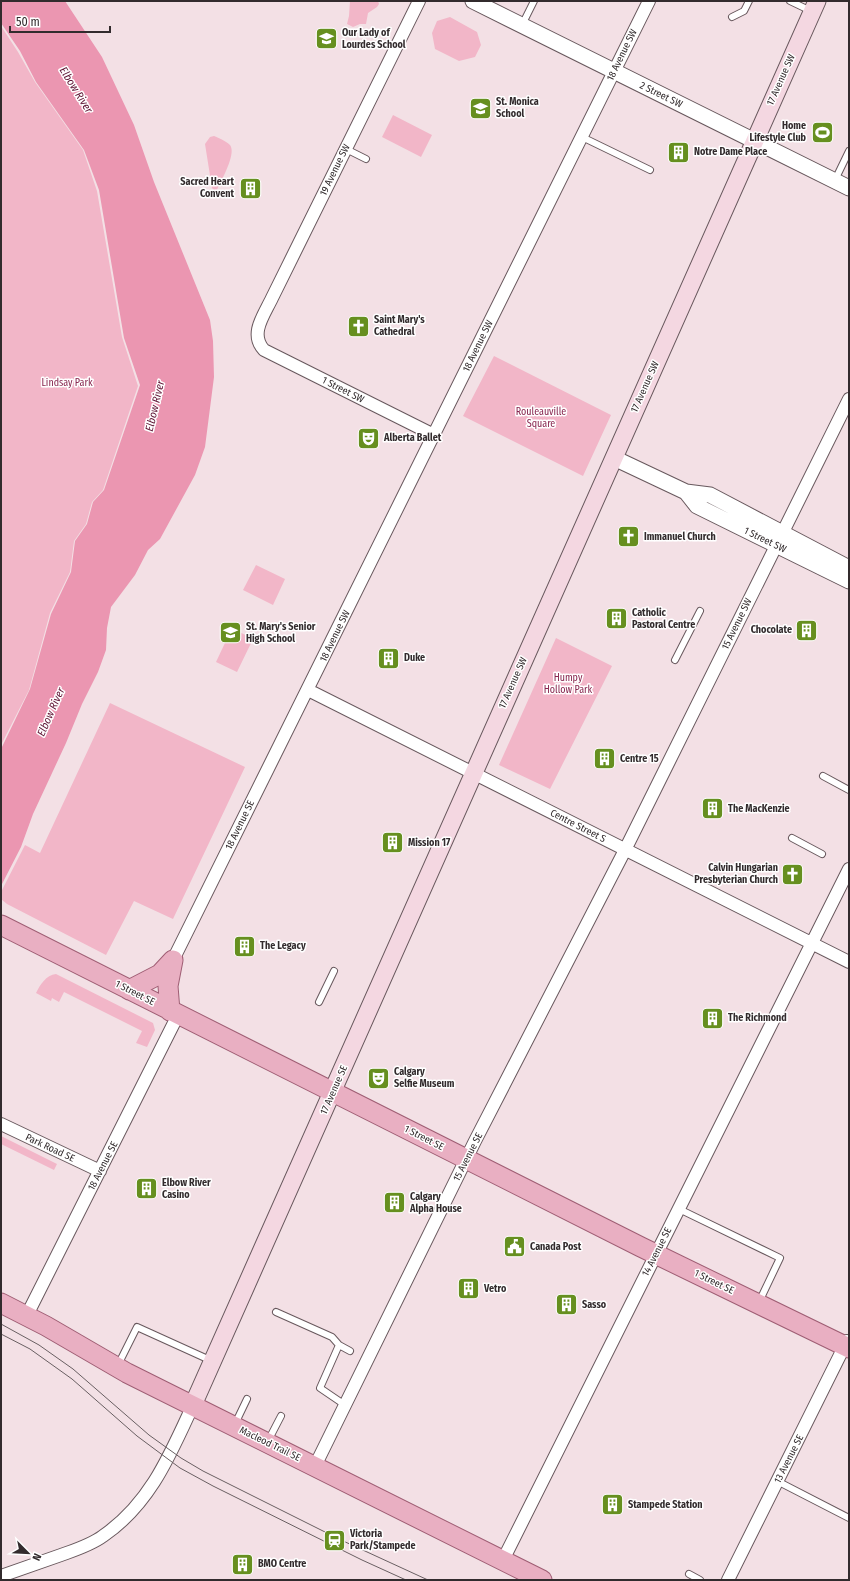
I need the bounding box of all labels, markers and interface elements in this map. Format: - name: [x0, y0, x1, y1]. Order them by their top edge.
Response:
- scale bar: [10, 8, 110, 34]
- text: 50 m: [16, 15, 40, 29]
- school or university icon: Our Lady of Lourdes School: [314, 26, 340, 52]
- place label: Our Lady of Lourdes School: [342, 27, 406, 51]
- street label: 18 Avenue SW: [604, 27, 640, 83]
- street label: 17 Avenue SW: [764, 52, 798, 108]
- water label: Elbow River: [57, 65, 96, 116]
- street label: 2 Street SW: [638, 80, 685, 111]
- school or university icon: St. Monica School: [468, 95, 494, 121]
- place label: St. Monica School: [496, 96, 539, 120]
- sports icon: Home Lifestyle Club: [809, 119, 835, 145]
- place label: Home Lifestyle Club: [750, 120, 807, 144]
- building icon: Notre Dame Place: [666, 139, 692, 165]
- street label: 19 Avenue SW: [317, 142, 353, 198]
- place label: Notre Dame Place: [694, 146, 767, 158]
- building icon: Sacred Heart Convent: [237, 175, 263, 201]
- place label: Sacred Heart Convent: [180, 176, 234, 200]
- church icon: Saint Mary's Cathedral: [345, 313, 371, 339]
- place label: Saint Mary's Cathedral: [374, 314, 425, 338]
- street label: 18 Avenue SW: [460, 318, 496, 374]
- street label: 17 Avenue SW: [628, 359, 662, 415]
- street label: 1 Street SW: [320, 374, 366, 406]
- park label: Lindsay Park: [41, 377, 93, 389]
- water label: Elbow River: [143, 378, 167, 433]
- park label: Rouleauville Square: [516, 406, 566, 430]
- theatre icon: Alberta Ballet: [355, 425, 381, 451]
- place label: Alberta Ballet: [383, 432, 442, 444]
- church icon: Immanuel Church: [615, 524, 641, 550]
- street label: 1 Street SW: [742, 525, 789, 556]
- place label: Immanuel Church: [644, 531, 716, 543]
- street label: 15 Avenue SW: [719, 596, 755, 652]
- building icon: Catholic Pastoral Centre: [604, 606, 630, 632]
- place label: Catholic Pastoral Centre: [632, 607, 695, 631]
- street label: 18 Avenue SW: [317, 608, 353, 664]
- building icon: Chocolate: [794, 617, 820, 643]
- school or university icon: St. Mary's Senior High School: [218, 620, 244, 646]
- place label: St. Mary's Senior High School: [246, 621, 316, 645]
- place label: Chocolate: [751, 624, 792, 636]
- building icon: Duke: [375, 645, 401, 671]
- place label: Duke: [404, 652, 425, 664]
- street label: 17 Avenue SW: [496, 655, 530, 711]
- park label: Humpy Hollow Park: [544, 672, 593, 696]
- water label: Elbow River: [35, 685, 68, 738]
- building icon: Centre 15: [591, 746, 617, 772]
- place label: Centre 15: [620, 753, 659, 765]
- building icon: The MacKenzie: [699, 796, 725, 822]
- street label: 18 Avenue SE: [223, 798, 257, 852]
- place label: The MacKenzie: [728, 803, 790, 815]
- street label: Centre Street S: [548, 807, 608, 845]
- building icon: Mission 17: [380, 830, 406, 856]
- place label: Mission 17: [408, 837, 451, 849]
- church icon: Calvin Hungarian Presbyterian Church: [780, 861, 806, 887]
- place label: Calvin Hungarian Presbyterian Church: [694, 862, 778, 886]
- building icon: The Legacy: [231, 933, 257, 959]
- place label: The Legacy: [260, 940, 306, 952]
- street label: 1 Street SE: [113, 978, 157, 1008]
- building icon: The Richmond: [699, 1005, 725, 1031]
- place label: The Richmond: [728, 1012, 787, 1024]
- street label: 17 Avenue SE: [318, 1063, 350, 1116]
- theatre icon: Calgary Selfie Museum: [365, 1065, 391, 1091]
- place label: Calgary Selfie Museum: [394, 1066, 455, 1090]
- street label: 1 Street SE: [402, 1123, 446, 1153]
- street label: 15 Avenue SE: [451, 1130, 485, 1183]
- street label: Park Road SE: [24, 1131, 77, 1165]
- street label: 18 Avenue SE: [86, 1139, 121, 1192]
- building icon: Elbow River Casino: [134, 1176, 160, 1202]
- place label: Elbow River Casino: [162, 1177, 211, 1201]
- building icon: Calgary Alpha House: [382, 1190, 408, 1216]
- place label: Calgary Alpha House: [409, 1191, 462, 1215]
- street label: 14 Avenue SE: [640, 1225, 675, 1278]
- public building icon: Canada Post: [502, 1234, 528, 1260]
- place label: Canada Post: [530, 1241, 582, 1253]
- street label: 1 Street SE: [692, 1267, 736, 1297]
- building icon: Vetro: [455, 1276, 481, 1302]
- place label: Vetro: [483, 1283, 507, 1295]
- building icon: Sasso: [554, 1292, 580, 1318]
- place label: Sasso: [582, 1299, 607, 1311]
- street label: Macleod Trail SE: [238, 1424, 303, 1464]
- street label: 13 Avenue SE: [772, 1432, 806, 1485]
- building icon: Stampede Station: [599, 1492, 625, 1518]
- place label: Stampede Station: [628, 1499, 703, 1511]
- station icon: Victoria Park/Stampede: [322, 1527, 348, 1553]
- place label: Victoria Park/Stampede: [349, 1528, 416, 1552]
- north arrow: [8, 1533, 48, 1573]
- text: N: [29, 1551, 44, 1563]
- building icon: BMO Centre: [229, 1551, 255, 1577]
- place label: BMO Centre: [258, 1558, 306, 1570]

